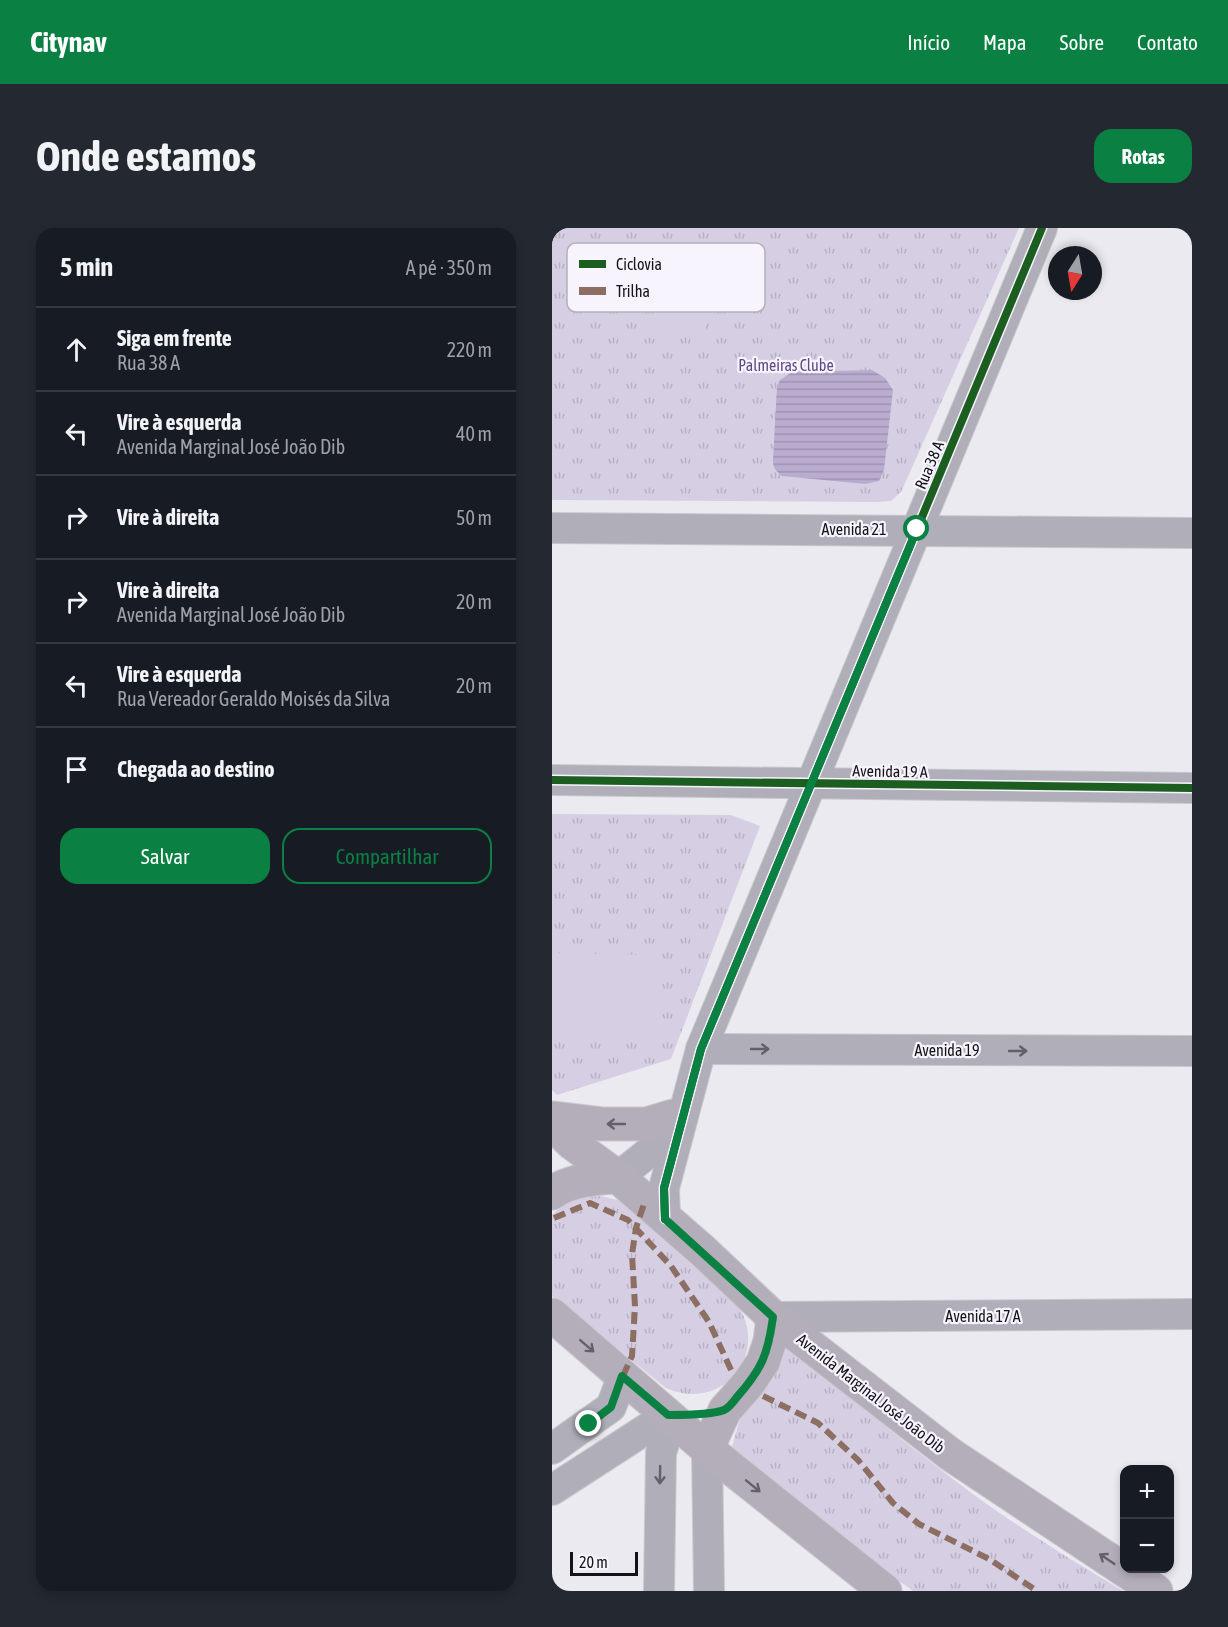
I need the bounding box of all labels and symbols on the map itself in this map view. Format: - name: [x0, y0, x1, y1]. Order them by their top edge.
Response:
- legend: [567, 243, 765, 312]
- north arrow: [1048, 246, 1102, 300]
- text: Ciclovia: [616, 255, 662, 273]
- text: Trilha: [616, 282, 650, 300]
- park label: Palmeiras Clube: [738, 356, 834, 374]
- street label: Rua 38 A: [911, 438, 947, 492]
- route start: [903, 515, 929, 541]
- street label: Avenida 21: [821, 520, 887, 538]
- street label: Avenida 19 A: [852, 761, 928, 781]
- street label: Avenida 19: [914, 1041, 980, 1059]
- one-way arrow: [749, 1044, 769, 1055]
- one-way arrow: [1007, 1045, 1027, 1057]
- one-way arrow: [607, 1118, 627, 1130]
- street label: Avenida 17 A: [945, 1307, 1021, 1325]
- street label: Avenida Marginal José João Dib: [793, 1330, 948, 1457]
- one-way arrow: [579, 1339, 595, 1352]
- route end: [575, 1410, 601, 1436]
- one-way arrow: [655, 1465, 666, 1485]
- one-way arrow: [745, 1479, 761, 1492]
- scale bar: [570, 1549, 638, 1576]
- one-way arrow: [1099, 1552, 1116, 1564]

